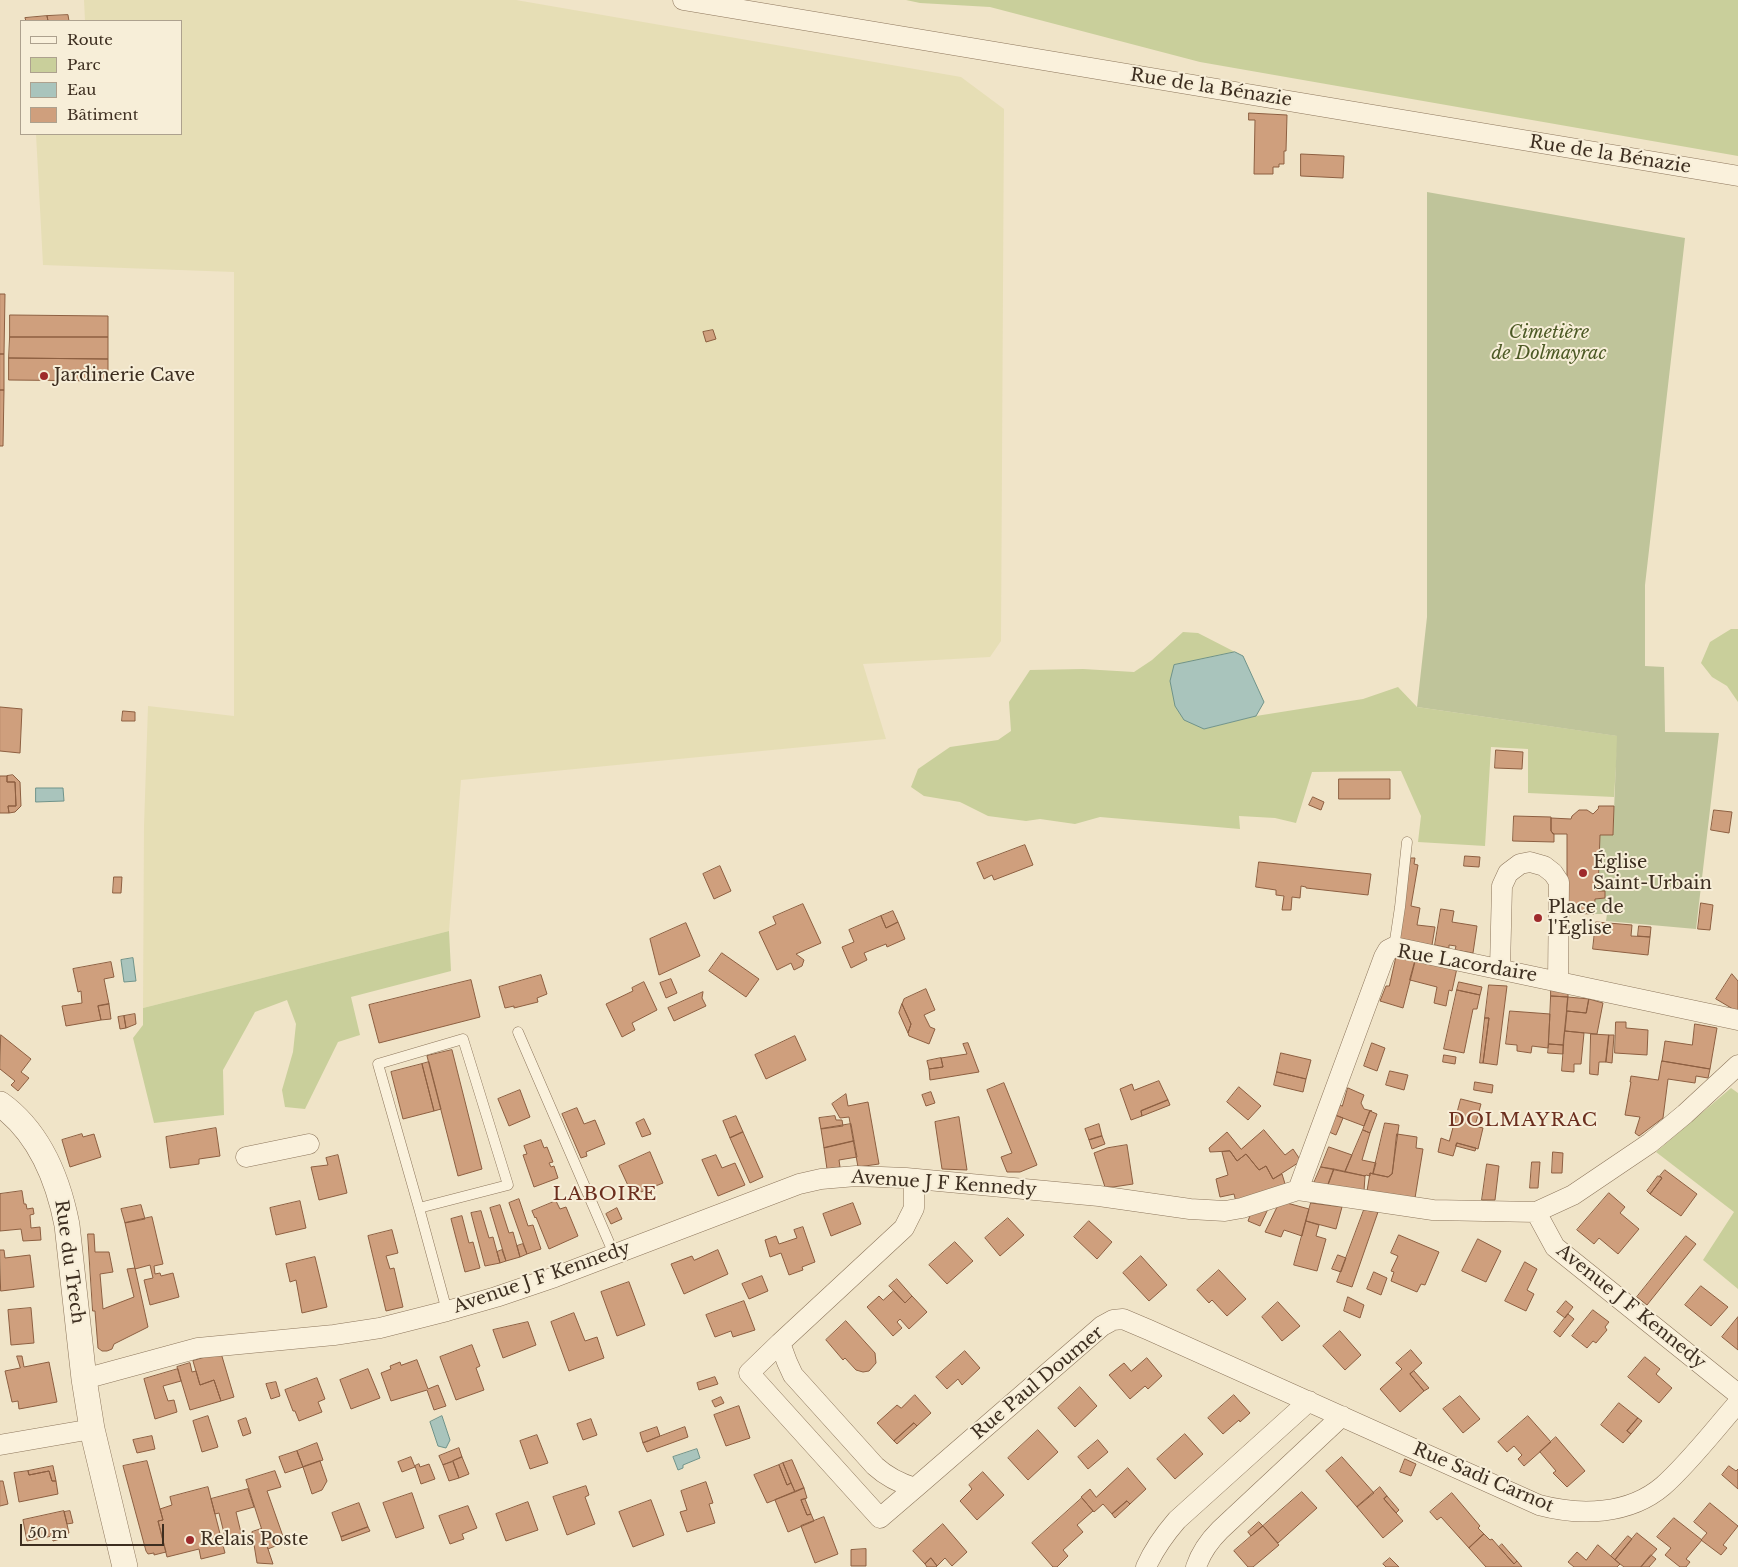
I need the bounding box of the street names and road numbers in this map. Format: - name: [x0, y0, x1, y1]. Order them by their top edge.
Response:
- street label: Rue de la Bénazie: [1129, 65, 1293, 111]
- street label: Rue de la Bénazie: [1528, 132, 1692, 178]
- street label: Rue Lacordaire: [1395, 941, 1539, 987]
- street label: Avenue J F Kennedy: [851, 1167, 1037, 1201]
- street label: Rue du Trech: [50, 1199, 88, 1325]
- street label: Avenue J F Kennedy: [451, 1238, 633, 1318]
- street label: Avenue J F Kennedy: [1552, 1240, 1710, 1374]
- street label: Rue Paul Doumer: [968, 1322, 1108, 1444]
- street label: Rue Sadi Carnot: [1409, 1439, 1557, 1517]

